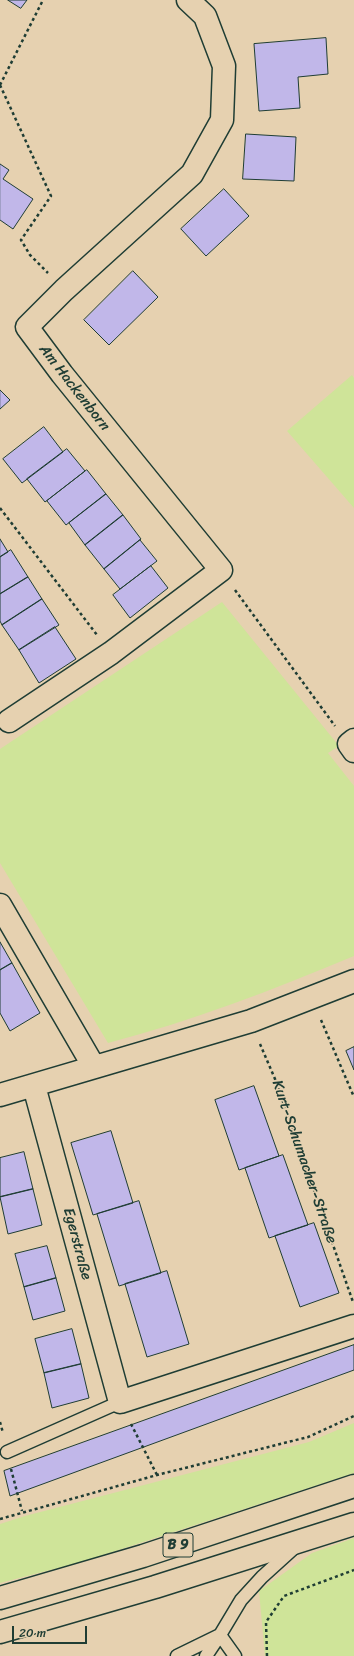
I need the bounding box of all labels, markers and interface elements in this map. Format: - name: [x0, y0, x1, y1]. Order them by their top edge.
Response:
- street label: Am Hackenborn: [35, 341, 113, 435]
- street label: Kurt-Schumacher-Straße: [268, 1078, 340, 1246]
- street label: Egerstraße: [59, 1206, 95, 1282]
- road number: B 9: [163, 1533, 193, 1557]
- scale bar: [14, 1618, 89, 1644]
- text: 20 m: [19, 1622, 46, 1644]

